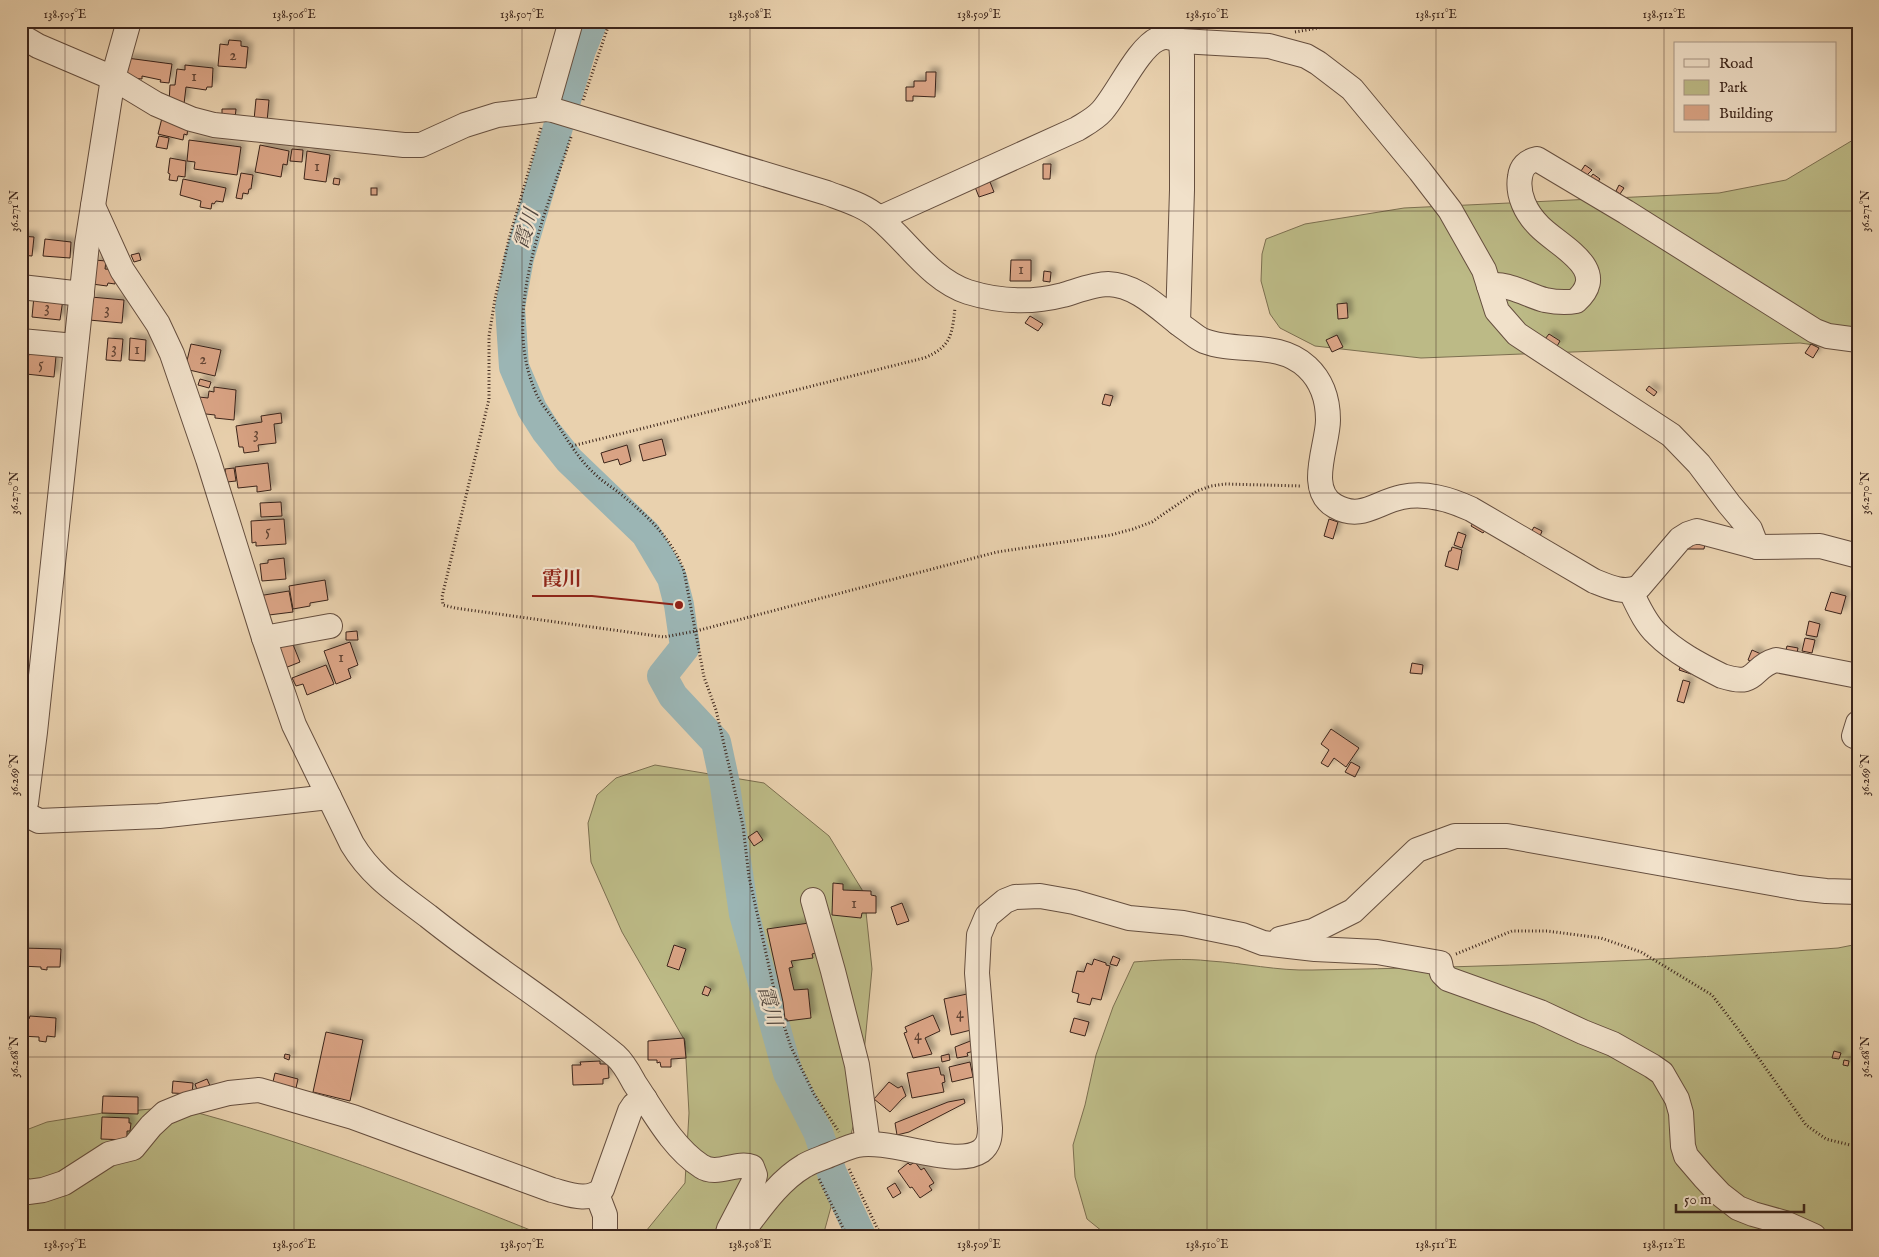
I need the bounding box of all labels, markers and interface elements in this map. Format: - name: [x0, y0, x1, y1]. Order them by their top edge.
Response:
- text: 138.505°E: [44, 7, 86, 22]
- text: 138.506°E: [272, 7, 316, 22]
- text: 138.507°E: [500, 7, 544, 22]
- text: 138.508°E: [728, 7, 772, 22]
- text: 138.509°E: [957, 7, 1001, 22]
- text: 138.510°E: [1185, 7, 1229, 22]
- text: 138.511°E: [1415, 7, 1457, 22]
- text: 138.512°E: [1643, 7, 1685, 22]
- legend: [1674, 42, 1836, 132]
- house number: 2: [229, 46, 237, 66]
- text: Road: [1719, 54, 1754, 73]
- house number: 1: [191, 67, 197, 87]
- text: Park: [1719, 78, 1749, 97]
- text: Building: [1719, 104, 1774, 123]
- house number: 1: [314, 157, 320, 177]
- text: 36.271°N: [7, 189, 22, 232]
- text: 36.271°N: [1858, 189, 1873, 232]
- water label: 霞川: [509, 204, 545, 252]
- house number: 1: [1018, 260, 1024, 280]
- house number: 3: [44, 298, 50, 318]
- house number: 3: [104, 300, 110, 320]
- house number: 3: [111, 339, 117, 359]
- house number: 1: [134, 340, 140, 360]
- house number: 2: [199, 350, 207, 370]
- house number: 5: [38, 355, 44, 375]
- house number: 3: [253, 424, 259, 444]
- text: 36.270°N: [7, 471, 22, 515]
- text: 36.270°N: [1858, 471, 1873, 515]
- house number: 5: [265, 522, 271, 542]
- callout: 霞川: [532, 561, 592, 596]
- text: 霞川: [542, 567, 582, 592]
- house number: 1: [338, 648, 344, 668]
- text: 36.269°N: [7, 753, 22, 796]
- text: 36.269°N: [1858, 753, 1873, 796]
- house number: 1: [851, 894, 857, 914]
- water label: 霞川: [752, 983, 787, 1030]
- house number: 4: [956, 1004, 964, 1024]
- house number: 4: [914, 1026, 922, 1046]
- text: 36.268°N: [7, 1036, 22, 1078]
- text: 36.268°N: [1858, 1036, 1873, 1078]
- scale bar: [1676, 1182, 1804, 1214]
- text: 50 m: [1684, 1190, 1712, 1209]
- text: 138.505°E: [44, 1237, 86, 1252]
- text: 138.506°E: [272, 1237, 316, 1252]
- text: 138.507°E: [500, 1237, 544, 1252]
- text: 138.508°E: [728, 1237, 772, 1252]
- text: 138.509°E: [957, 1237, 1001, 1252]
- text: 138.510°E: [1185, 1237, 1229, 1252]
- text: 138.511°E: [1415, 1237, 1457, 1252]
- text: 138.512°E: [1643, 1237, 1685, 1252]

